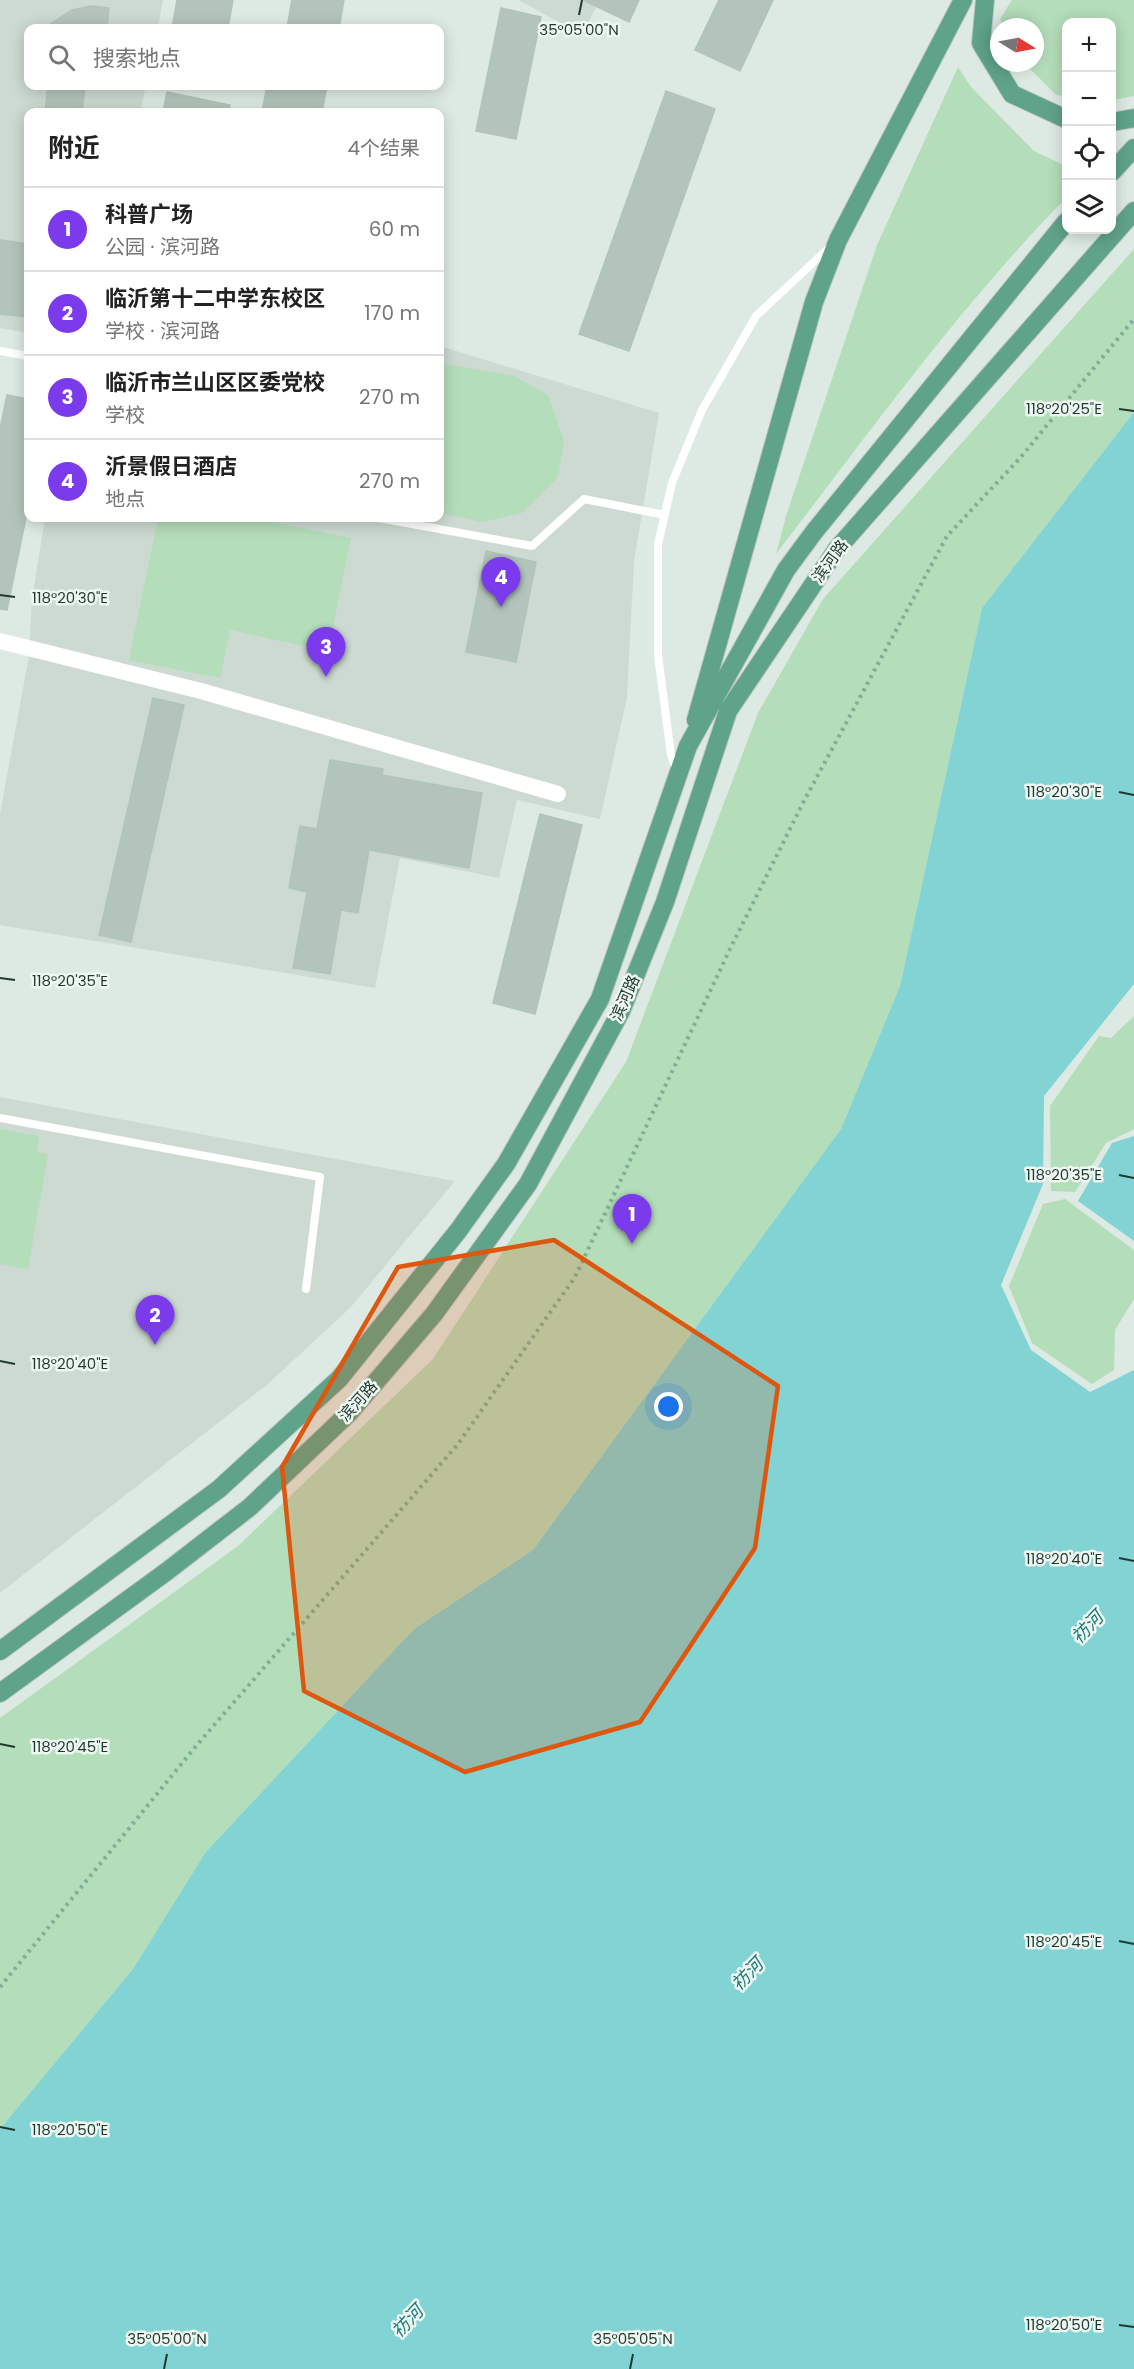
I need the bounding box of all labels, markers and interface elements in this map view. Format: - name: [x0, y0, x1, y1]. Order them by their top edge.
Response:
- north arrow: [990, 18, 1044, 72]
- map controls: [1062, 18, 1116, 234]
- button: +: [1062, 18, 1116, 72]
- text: 35°05'00"N: [539, 19, 619, 40]
- search box: [24, 24, 444, 90]
- icon: search: [45, 41, 78, 74]
- text: 搜索地点: [93, 43, 181, 74]
- button: −: [1062, 72, 1116, 126]
- button: locate: [1062, 126, 1116, 180]
- text: 附近: [48, 130, 100, 166]
- text: 4个结果: [347, 134, 420, 162]
- button: layers: [1062, 180, 1116, 234]
- text: 科普广场: [105, 199, 193, 230]
- text: 1: [64, 215, 71, 243]
- text: 60 m: [369, 215, 420, 243]
- text: 公园 · 滨河路: [105, 233, 220, 261]
- text: 临沂第十二中学东校区: [105, 283, 325, 314]
- text: 2: [62, 299, 73, 327]
- text: 170 m: [364, 299, 420, 327]
- text: 学校 · 滨河路: [105, 317, 220, 345]
- text: 临沂市兰山区区委党校: [105, 367, 325, 398]
- text: 3: [61, 383, 74, 411]
- text: 270 m: [359, 383, 420, 411]
- text: 118°20'25"E: [1026, 398, 1102, 419]
- text: 学校: [105, 401, 145, 429]
- text: 沂景假日酒店: [105, 451, 237, 482]
- text: 4: [61, 467, 74, 495]
- text: 270 m: [359, 467, 420, 495]
- text: 地点: [105, 485, 145, 513]
- street label: 滨河路: [807, 535, 853, 587]
- pin: 4: [482, 558, 520, 607]
- text: 118°20'30"E: [32, 587, 108, 608]
- pin: 3: [306, 628, 346, 677]
- text: 118°20'30"E: [1026, 781, 1102, 802]
- text: 118°20'35"E: [32, 970, 108, 991]
- street label: 滨河路: [605, 971, 645, 1025]
- text: 118°20'35"E: [1026, 1164, 1102, 1185]
- pin: 1: [612, 1194, 652, 1244]
- pin: 2: [136, 1296, 174, 1345]
- text: 118°20'40"E: [32, 1353, 108, 1374]
- street label: 滨河路: [333, 1375, 383, 1427]
- your location: [654, 1392, 683, 1421]
- text: 118°20'40"E: [1026, 1548, 1102, 1569]
- water label: 祊河: [1066, 1603, 1111, 1649]
- text: 118°20'45"E: [32, 1736, 108, 1757]
- text: 118°20'45"E: [1026, 1931, 1102, 1952]
- water label: 祊河: [726, 1950, 771, 1996]
- text: 118°20'50"E: [32, 2119, 108, 2140]
- water label: 祊河: [386, 2297, 431, 2343]
- text: 118°20'50"E: [1026, 2314, 1102, 2335]
- text: 35°05'00"N: [127, 2328, 207, 2349]
- text: 35°05'05"N: [593, 2328, 673, 2349]

